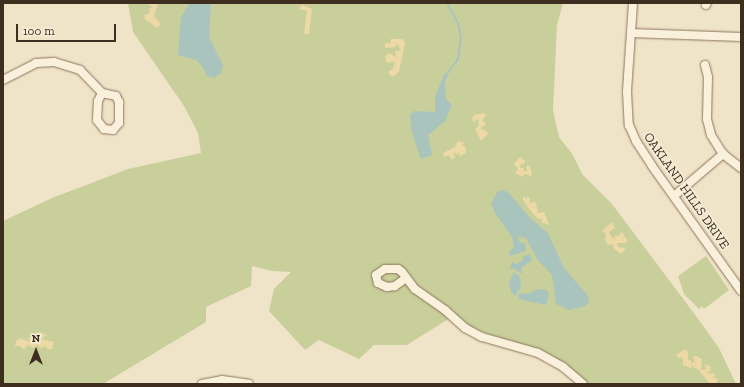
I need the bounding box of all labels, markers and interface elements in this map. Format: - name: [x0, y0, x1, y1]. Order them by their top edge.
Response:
- scale bar: [18, 16, 118, 42]
- text: 100 m: [23, 24, 55, 38]
- street label: OAKLAND HILLS DRIVE: [640, 130, 732, 252]
- north arrow: [16, 331, 56, 371]
- text: N: [32, 332, 40, 345]

